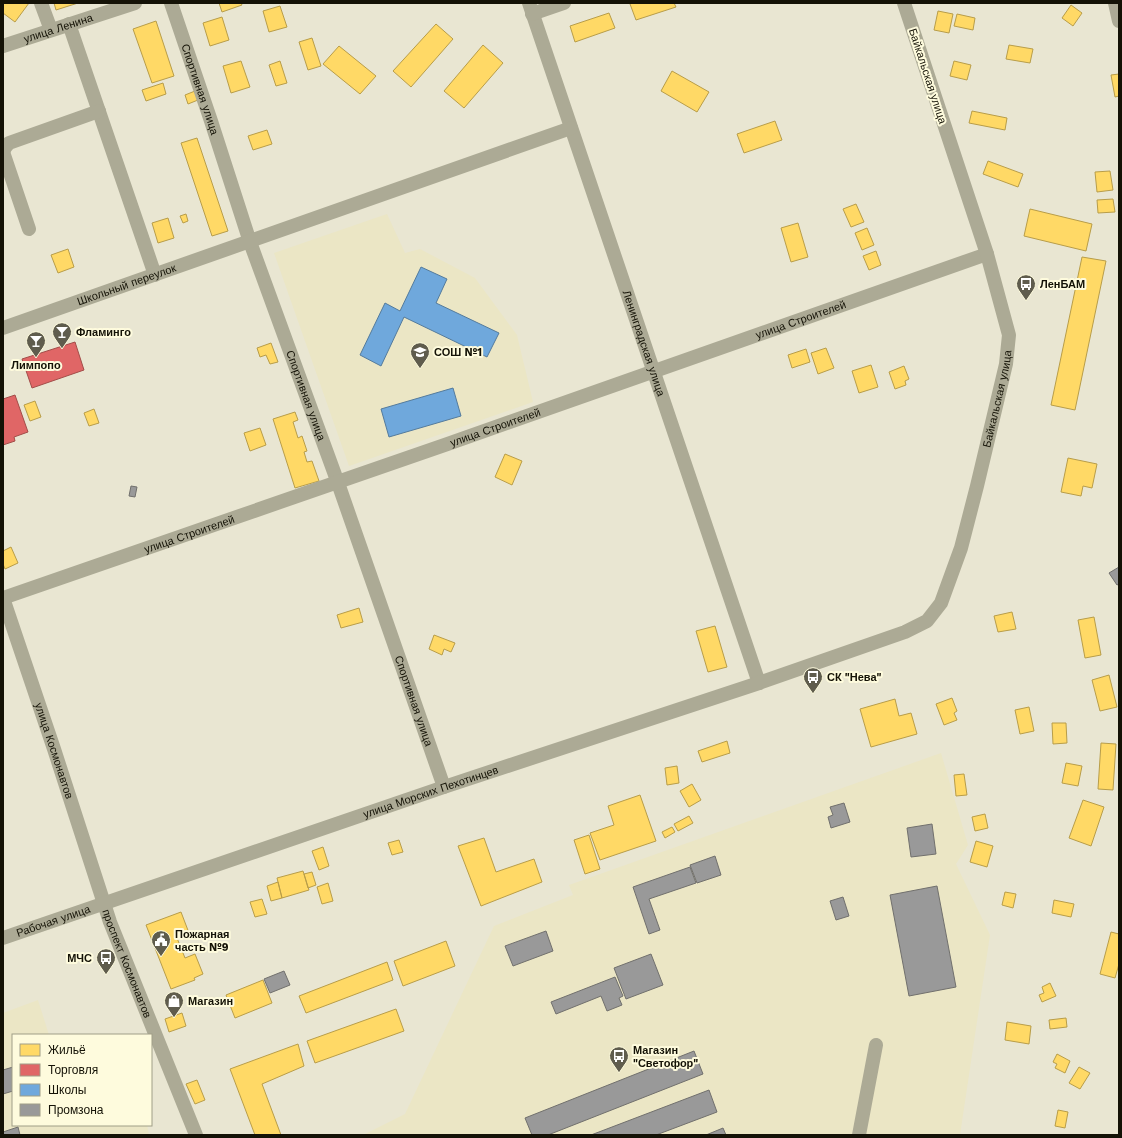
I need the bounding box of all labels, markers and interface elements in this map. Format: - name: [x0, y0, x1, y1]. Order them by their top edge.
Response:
- street label: улица Ленина: [22, 11, 95, 46]
- street label: Байкальская улица: [906, 27, 949, 126]
- street label: Спортивная улица: [178, 42, 221, 137]
- street label: Школьный переулок: [76, 262, 178, 308]
- bus stop icon: ЛенБАМ: [1015, 273, 1037, 301]
- place label: ЛенБАМ: [1040, 278, 1085, 291]
- street label: Ленинградская улица: [620, 289, 668, 399]
- street label: улица Строителей: [754, 298, 848, 342]
- bar icon: Фламинго: [51, 321, 73, 349]
- place label: Фламинго: [76, 326, 131, 339]
- bar icon: Лимпопо: [25, 330, 47, 358]
- school or university icon: СОШ №1: [409, 341, 431, 369]
- place label: СОШ №1: [434, 346, 482, 359]
- street label: Спортивная улица: [283, 349, 328, 443]
- street label: Байкальская улица: [980, 349, 1014, 449]
- place label: Лимпопо: [11, 359, 61, 372]
- street label: улица Строителей: [448, 406, 542, 450]
- street label: улица Строителей: [143, 513, 236, 556]
- street label: Спортивная улица: [392, 654, 436, 749]
- bus stop icon: СК "Нева": [802, 666, 824, 694]
- place label: СК "Нева": [827, 671, 882, 684]
- street label: улица Космонавтов: [32, 701, 76, 801]
- street label: улица Морских Пехотинцев: [362, 763, 500, 821]
- street label: Рабочая улица: [15, 902, 93, 940]
- street label: проспект Космонавтов: [99, 908, 154, 1020]
- place label: Пожарная часть №9: [175, 928, 229, 954]
- public building icon: Пожарная часть №9: [150, 929, 172, 957]
- bus stop icon: МЧС: [95, 947, 117, 975]
- place label: МЧС: [67, 952, 92, 965]
- shop icon: Магазин: [163, 990, 185, 1018]
- place label: Магазин: [188, 995, 233, 1008]
- legend: [12, 1034, 152, 1126]
- text: Жильё: [48, 1043, 86, 1057]
- place label: Магазин "Светофор": [633, 1044, 698, 1070]
- bus stop icon: Магазин "Светофор": [608, 1045, 630, 1073]
- text: Торговля: [48, 1063, 98, 1077]
- text: Школы: [48, 1083, 86, 1097]
- text: Промзона: [48, 1103, 104, 1117]

